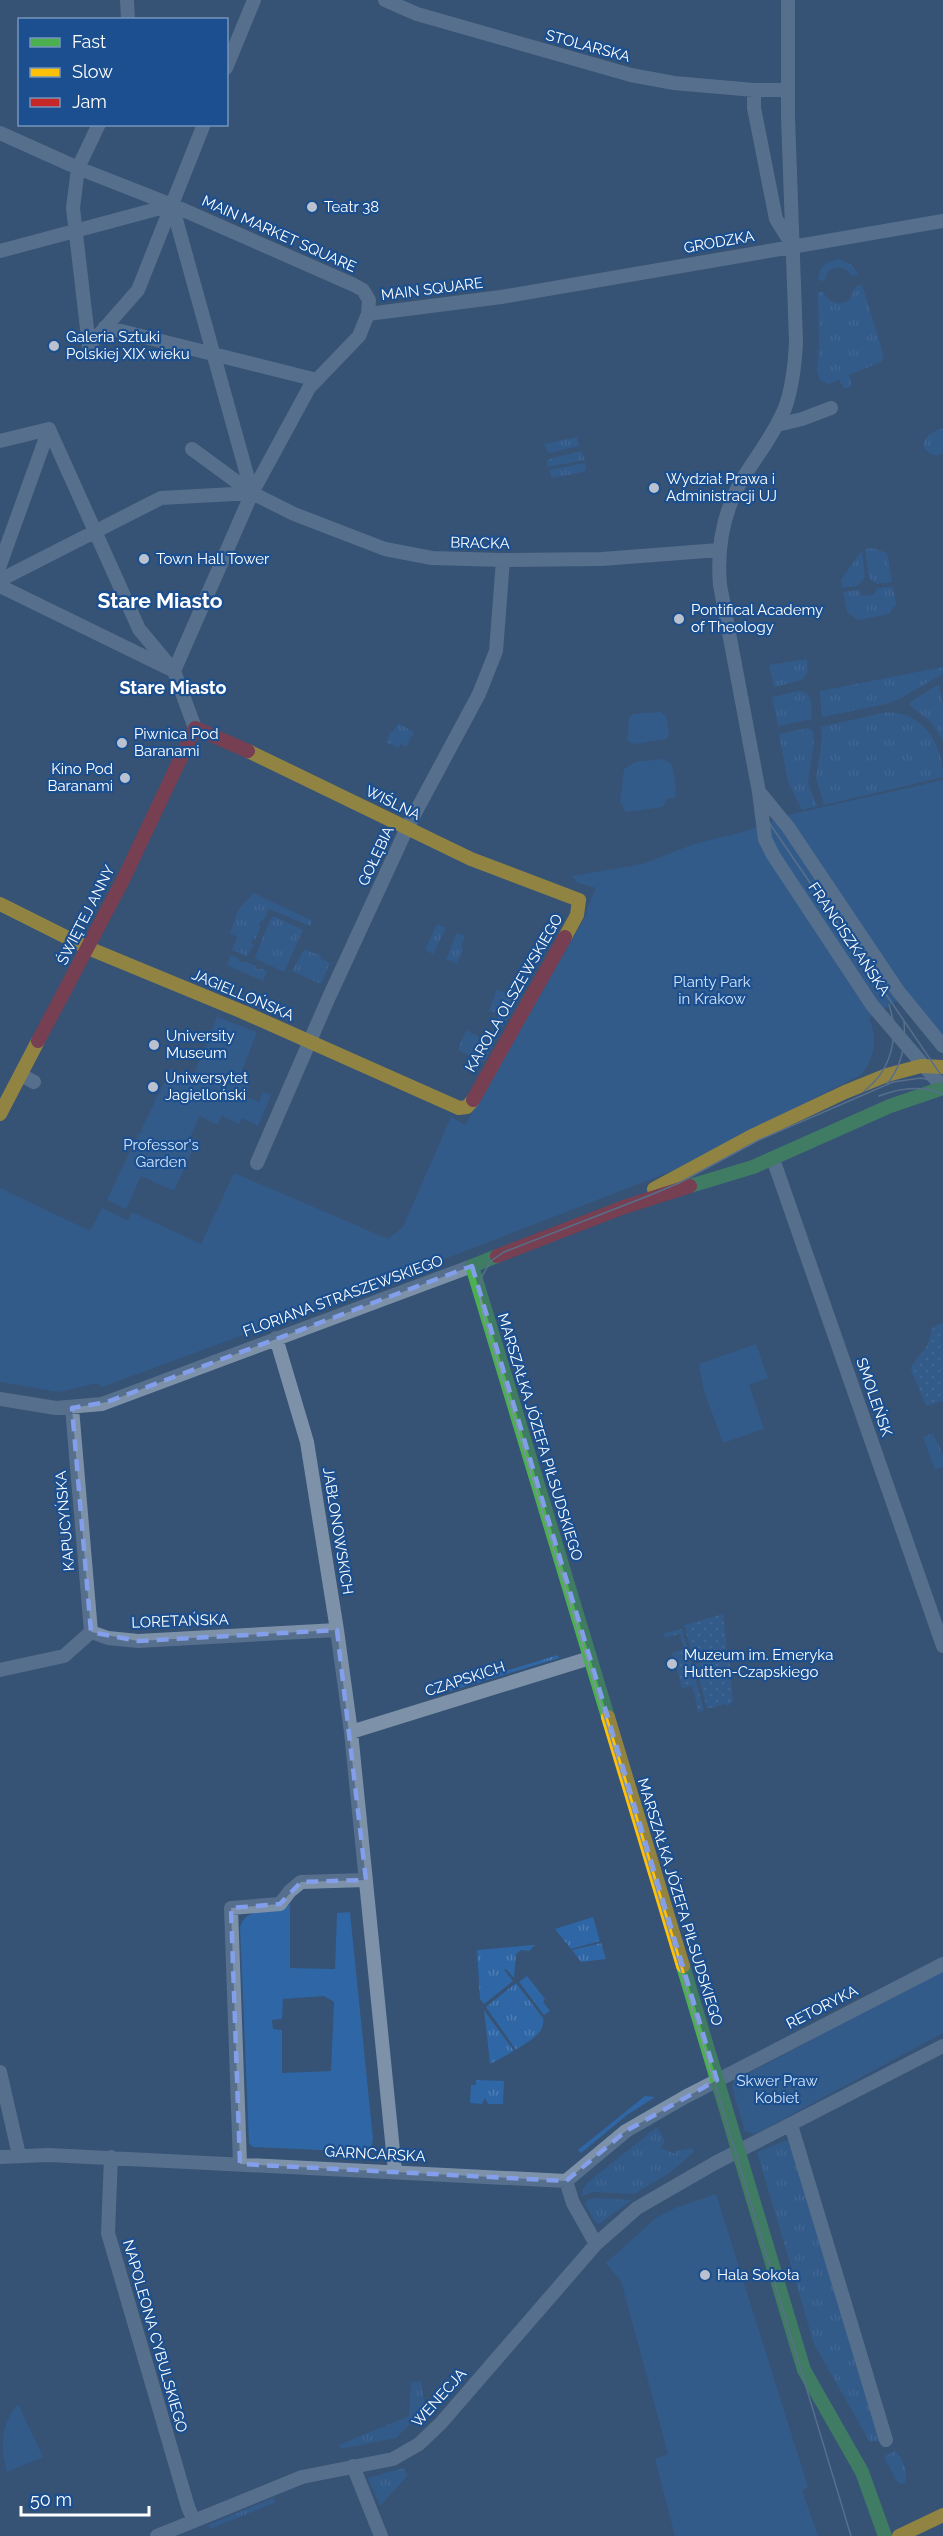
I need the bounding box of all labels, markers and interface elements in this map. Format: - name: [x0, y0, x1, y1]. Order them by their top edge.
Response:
- legend: [18, 18, 228, 126]
- street label: STOLARSKA: [544, 26, 632, 66]
- text: Fast: [72, 31, 106, 52]
- text: Slow: [72, 61, 113, 82]
- text: Jam: [72, 91, 107, 112]
- street label: MAIN MARKET SQUARE: [199, 192, 359, 276]
- place label: Teatr 38: [324, 198, 379, 216]
- marker: Teatr 38: [305, 200, 319, 214]
- street label: GRODZKA: [682, 227, 756, 257]
- street label: MAIN SQUARE: [380, 274, 484, 304]
- place label: Galeria Sztuki Polskiej XIX wieku: [66, 328, 190, 363]
- marker: Galeria Sztuki Polskiej XIX wieku: [47, 339, 61, 353]
- place label: Wydział Prawa i Administracji UJ: [666, 470, 777, 505]
- marker: Wydział Prawa i Administracji UJ: [647, 481, 661, 495]
- street label: BRACKA: [450, 533, 510, 553]
- place label: Town Hall Tower: [156, 550, 270, 568]
- marker: Town Hall Tower: [137, 552, 151, 566]
- district label: Stare Miasto: [98, 588, 223, 613]
- place label: Pontifical Academy of Theology: [691, 601, 823, 636]
- marker: Pontifical Academy of Theology: [672, 612, 686, 626]
- district label: Stare Miasto: [119, 677, 227, 698]
- place label: Piwnica Pod Baranami: [134, 725, 219, 760]
- marker: Piwnica Pod Baranami: [115, 736, 129, 750]
- place label: Kino Pod Baranami: [47, 760, 113, 795]
- marker: Kino Pod Baranami: [118, 771, 132, 785]
- street label: WIŚLNA: [363, 782, 423, 824]
- street label: GOŁĘBIA: [354, 823, 398, 889]
- street label: ŚWIĘTEJ ANNY: [53, 862, 119, 968]
- street label: FRANCISZKAŃSKA: [804, 879, 894, 999]
- street label: KAROLA OLSZEWSKIEGO: [461, 911, 567, 1075]
- street label: JAGIELLOŃSKA: [189, 965, 297, 1025]
- park label: Planty Park in Krakow: [673, 973, 751, 1008]
- place label: University Museum: [166, 1027, 235, 1062]
- marker: University Museum: [147, 1038, 161, 1052]
- place label: Uniwersytet Jagielloński: [165, 1069, 248, 1104]
- marker: Uniwersytet Jagielloński: [146, 1080, 160, 1094]
- park label: Professor's Garden: [123, 1136, 199, 1171]
- street label: FLORIANA STRASZEWSKIEGO: [240, 1251, 446, 1341]
- street label: MARSZAŁKA JÓZEFA PIŁSUDSKIEGO: [494, 1311, 586, 1563]
- street label: SMOLEŃSK: [852, 1355, 896, 1439]
- street label: JABŁONOWSKICH: [319, 1466, 357, 1596]
- street label: KAPUCYŃSKA: [52, 1470, 78, 1572]
- street label: LORETAŃSKA: [131, 1610, 229, 1632]
- place label: Muzeum im. Emeryka Hutten-Czapskiego: [684, 1646, 833, 1681]
- marker: Muzeum im. Emeryka Hutten-Czapskiego: [665, 1657, 679, 1671]
- street label: CZAPSKICH: [423, 1658, 507, 1700]
- street label: MARSZAŁKA JÓZEFA PIŁSUDSKIEGO: [634, 1776, 726, 2028]
- street label: RETORYKA: [783, 1981, 861, 2033]
- park label: Skwer Praw Kobiet: [736, 2072, 818, 2107]
- street label: GARNCARSKA: [324, 2142, 426, 2166]
- street label: NAPOLEONA CYBULSKIEGO: [119, 2238, 191, 2434]
- place label: Hala Sokoła: [717, 2266, 799, 2284]
- marker: Hala Sokoła: [698, 2268, 712, 2282]
- street label: WENECJA: [408, 2365, 470, 2431]
- scale bar: [21, 2479, 148, 2517]
- text: 50 m: [30, 2489, 72, 2510]

